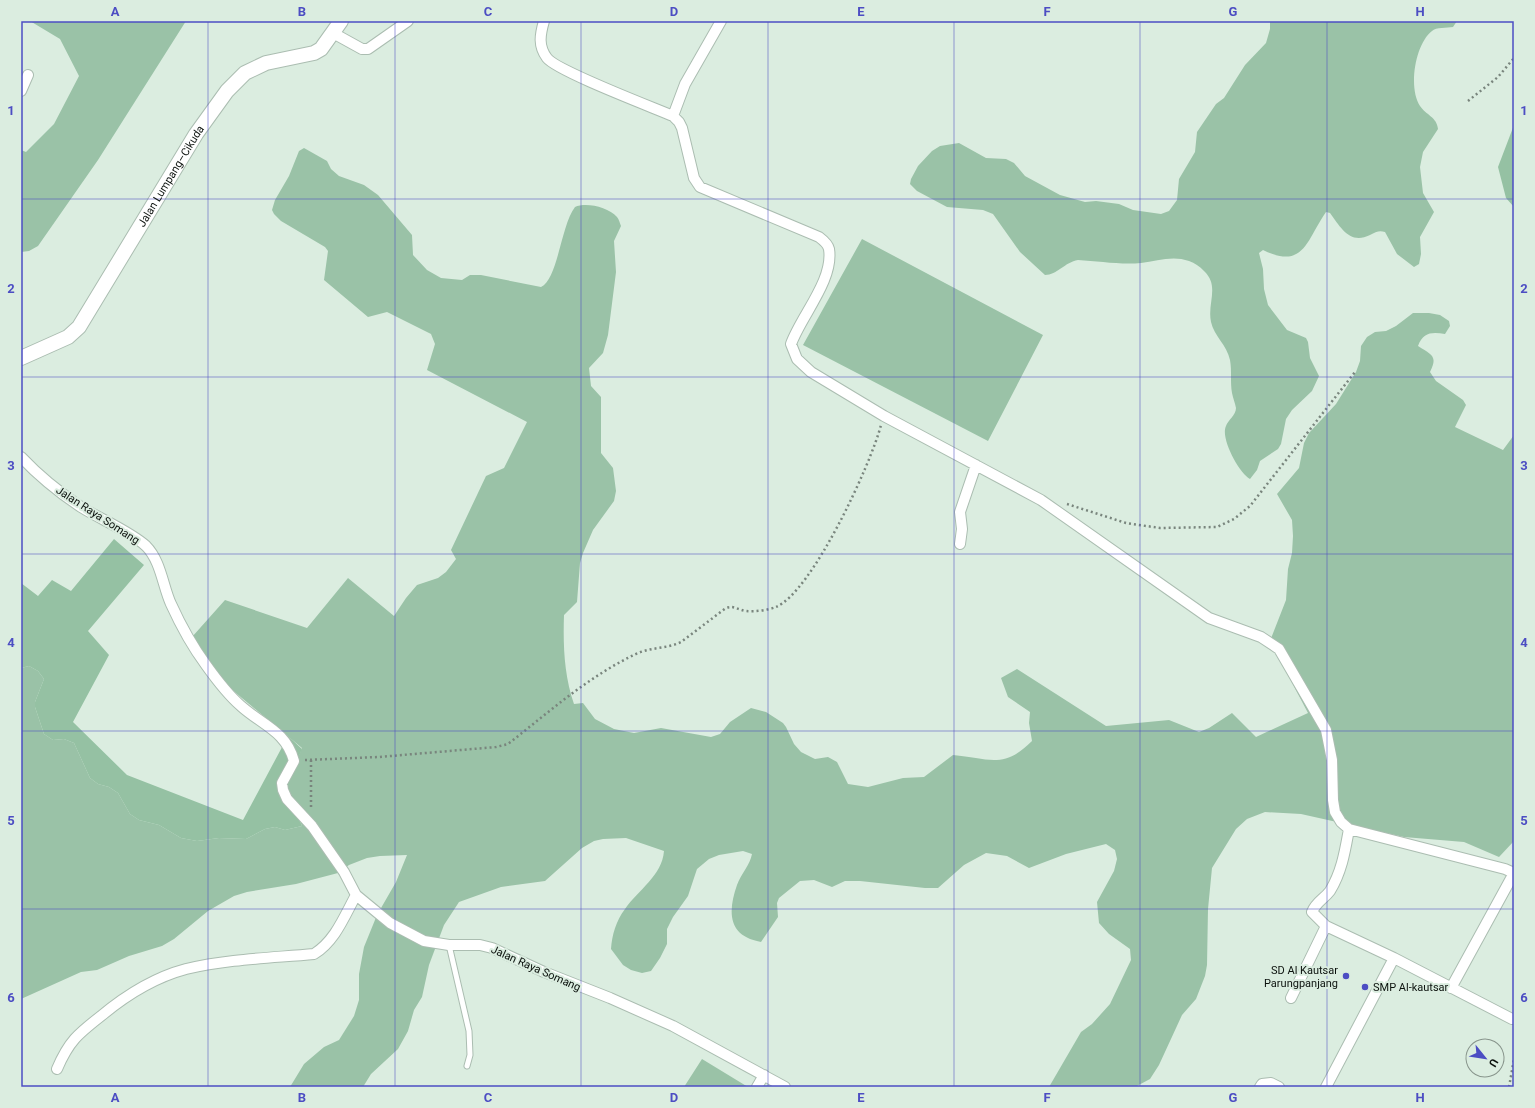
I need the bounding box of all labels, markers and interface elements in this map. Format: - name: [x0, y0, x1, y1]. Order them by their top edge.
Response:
- text: A: [111, 4, 120, 19]
- text: B: [298, 4, 306, 19]
- text: C: [484, 4, 493, 19]
- text: D: [670, 4, 678, 19]
- text: E: [857, 4, 865, 19]
- text: F: [1043, 4, 1051, 19]
- text: G: [1229, 4, 1238, 19]
- text: H: [1415, 4, 1425, 19]
- text: 1: [7, 103, 15, 118]
- text: 1: [1520, 103, 1528, 118]
- street label: Jalan Lumpang–Cikuda: [135, 123, 207, 229]
- text: 2: [7, 281, 15, 296]
- text: 2: [1520, 281, 1528, 296]
- text: 3: [7, 458, 15, 473]
- text: 3: [1520, 458, 1528, 473]
- street label: Jalan Raya Somang: [54, 484, 142, 547]
- text: 4: [7, 635, 15, 650]
- text: 4: [1520, 635, 1528, 650]
- text: 5: [7, 813, 15, 828]
- text: 5: [1520, 813, 1528, 828]
- street label: Jalan Raya Somang: [489, 943, 583, 994]
- place label: SD Al Kautsar Parungpanjang: [1264, 964, 1338, 990]
- marker: SD Al Kautsar Parungpanjang: [1341, 971, 1351, 981]
- place label: SMP Al-kautsar: [1373, 981, 1449, 994]
- marker: SMP Al-kautsar: [1360, 982, 1370, 992]
- text: 6: [7, 990, 15, 1005]
- text: 6: [1520, 990, 1528, 1005]
- north arrow: [1465, 1038, 1505, 1078]
- text: U: [1486, 1056, 1501, 1069]
- text: A: [111, 1090, 120, 1105]
- text: B: [298, 1090, 306, 1105]
- text: C: [484, 1090, 493, 1105]
- text: D: [670, 1090, 678, 1105]
- text: E: [857, 1090, 865, 1105]
- text: F: [1043, 1090, 1051, 1105]
- text: G: [1229, 1090, 1238, 1105]
- text: H: [1415, 1090, 1425, 1105]

